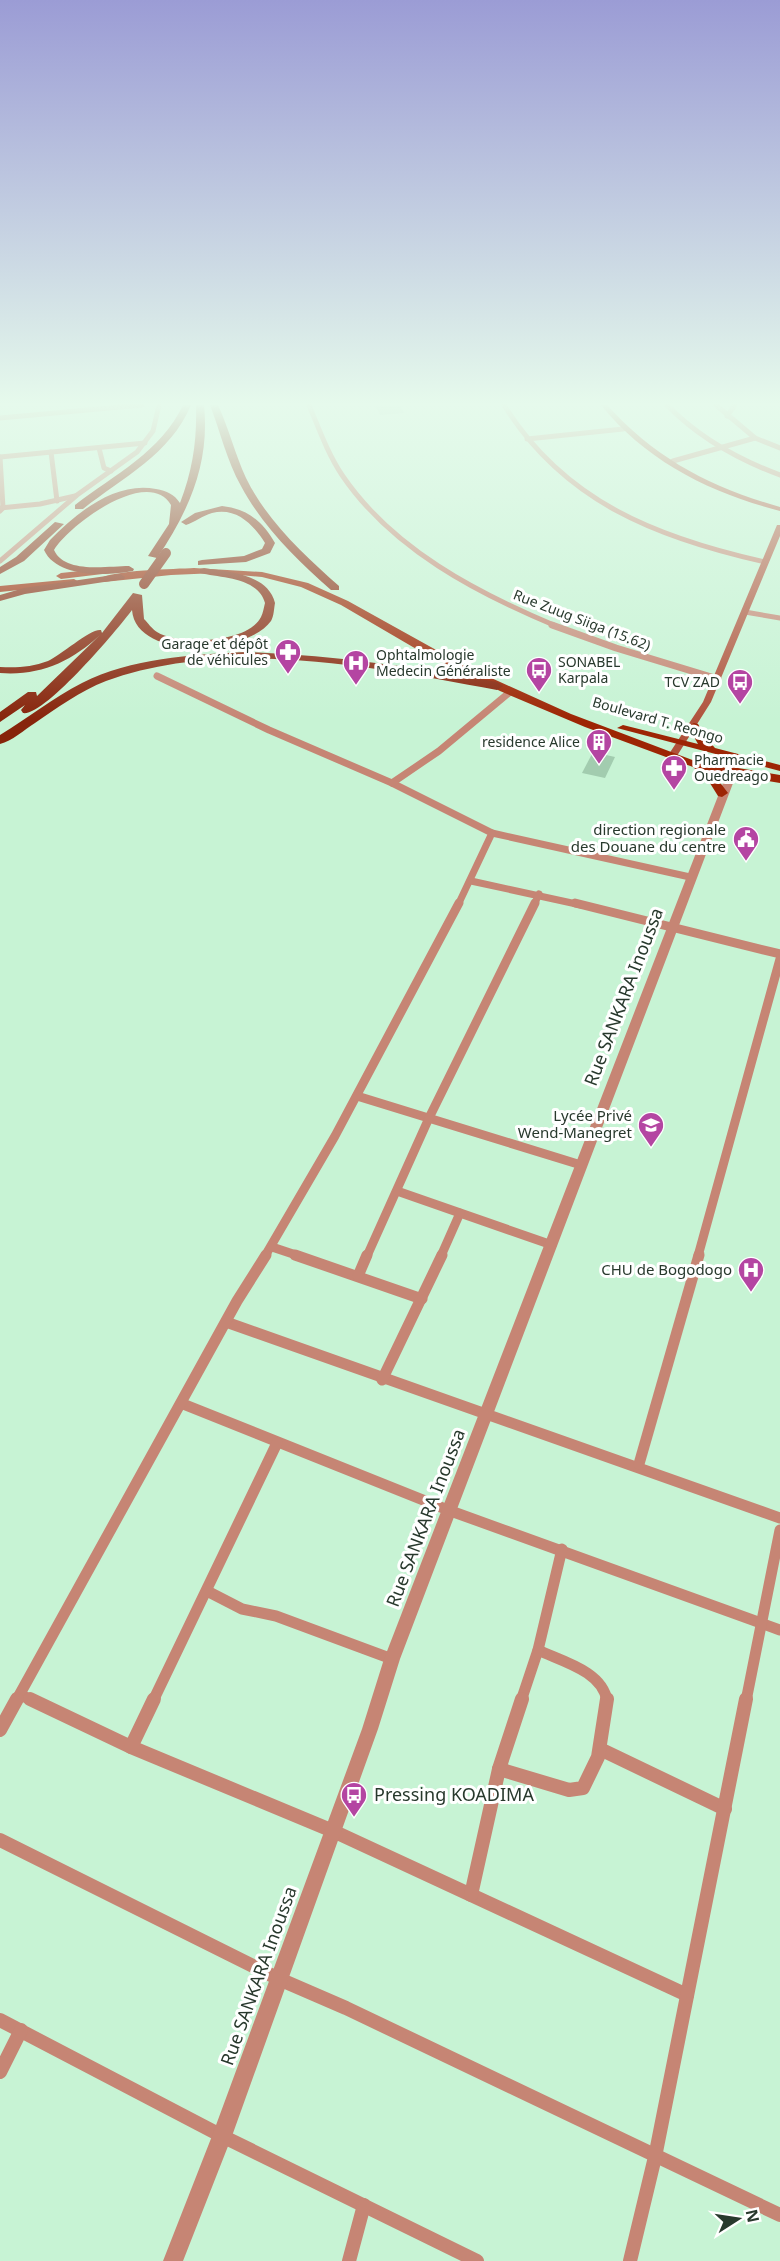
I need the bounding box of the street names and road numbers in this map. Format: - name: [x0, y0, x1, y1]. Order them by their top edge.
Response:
- street label: Rue Zuug Siiga (15.62): [511, 585, 654, 655]
- street label: Boulevard T. Reongo: [590, 692, 726, 747]
- street label: Rue SANKARA Inoussa: [578, 904, 668, 1089]
- street label: Rue SANKARA Inoussa: [380, 1425, 470, 1610]
- street label: Rue SANKARA Inoussa: [214, 1883, 302, 2068]

